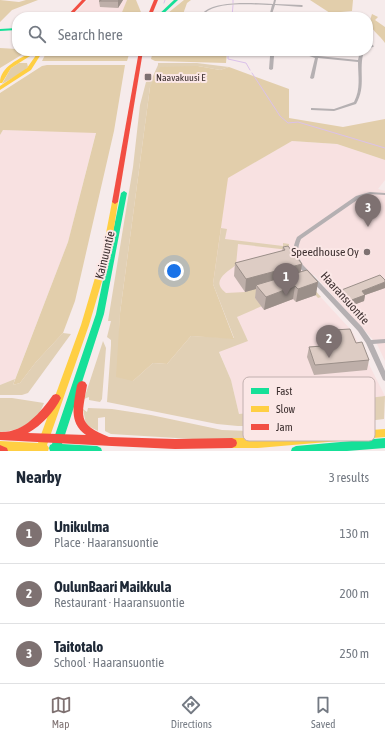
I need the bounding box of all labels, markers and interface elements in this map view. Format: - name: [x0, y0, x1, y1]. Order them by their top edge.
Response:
- search box: [12, 12, 373, 56]
- icon: search: [26, 23, 48, 45]
- text: Search here: [58, 26, 123, 43]
- marker: Naavakuusi E: [143, 72, 153, 82]
- place label: Naavakuusi E: [156, 72, 206, 83]
- pin: 3: [355, 194, 381, 227]
- street label: Kainuuntie: [92, 230, 118, 280]
- place label: Speedhouse Oy: [291, 245, 359, 259]
- marker: Speedhouse Oy: [362, 247, 372, 257]
- your location: [164, 261, 184, 281]
- pin: 1: [273, 263, 299, 296]
- street label: Haaransuontie: [318, 269, 372, 327]
- pin: 2: [316, 325, 342, 358]
- legend: [243, 377, 375, 441]
- text: Fast: [276, 385, 292, 397]
- text: Slow: [276, 403, 295, 415]
- text: Jam: [276, 421, 293, 433]
- text: Nearby: [16, 467, 62, 487]
- text: 3 results: [329, 470, 369, 485]
- text: Unikulma: [54, 518, 109, 535]
- text: 1: [26, 526, 32, 541]
- text: 130 m: [340, 526, 369, 541]
- text: Place · Haaransuontie: [54, 535, 158, 550]
- text: OulunBaari Maikkula: [54, 578, 171, 595]
- text: 2: [26, 586, 32, 601]
- text: 200 m: [340, 586, 369, 601]
- text: Restaurant · Haaransuontie: [54, 595, 185, 610]
- text: Taitotalo: [54, 638, 103, 655]
- text: 3: [26, 646, 32, 661]
- text: 250 m: [340, 646, 369, 661]
- text: School · Haaransuontie: [54, 655, 164, 670]
- tab: Map: [50, 694, 72, 730]
- tab: Directions: [171, 694, 212, 730]
- tab: Saved: [311, 694, 335, 730]

